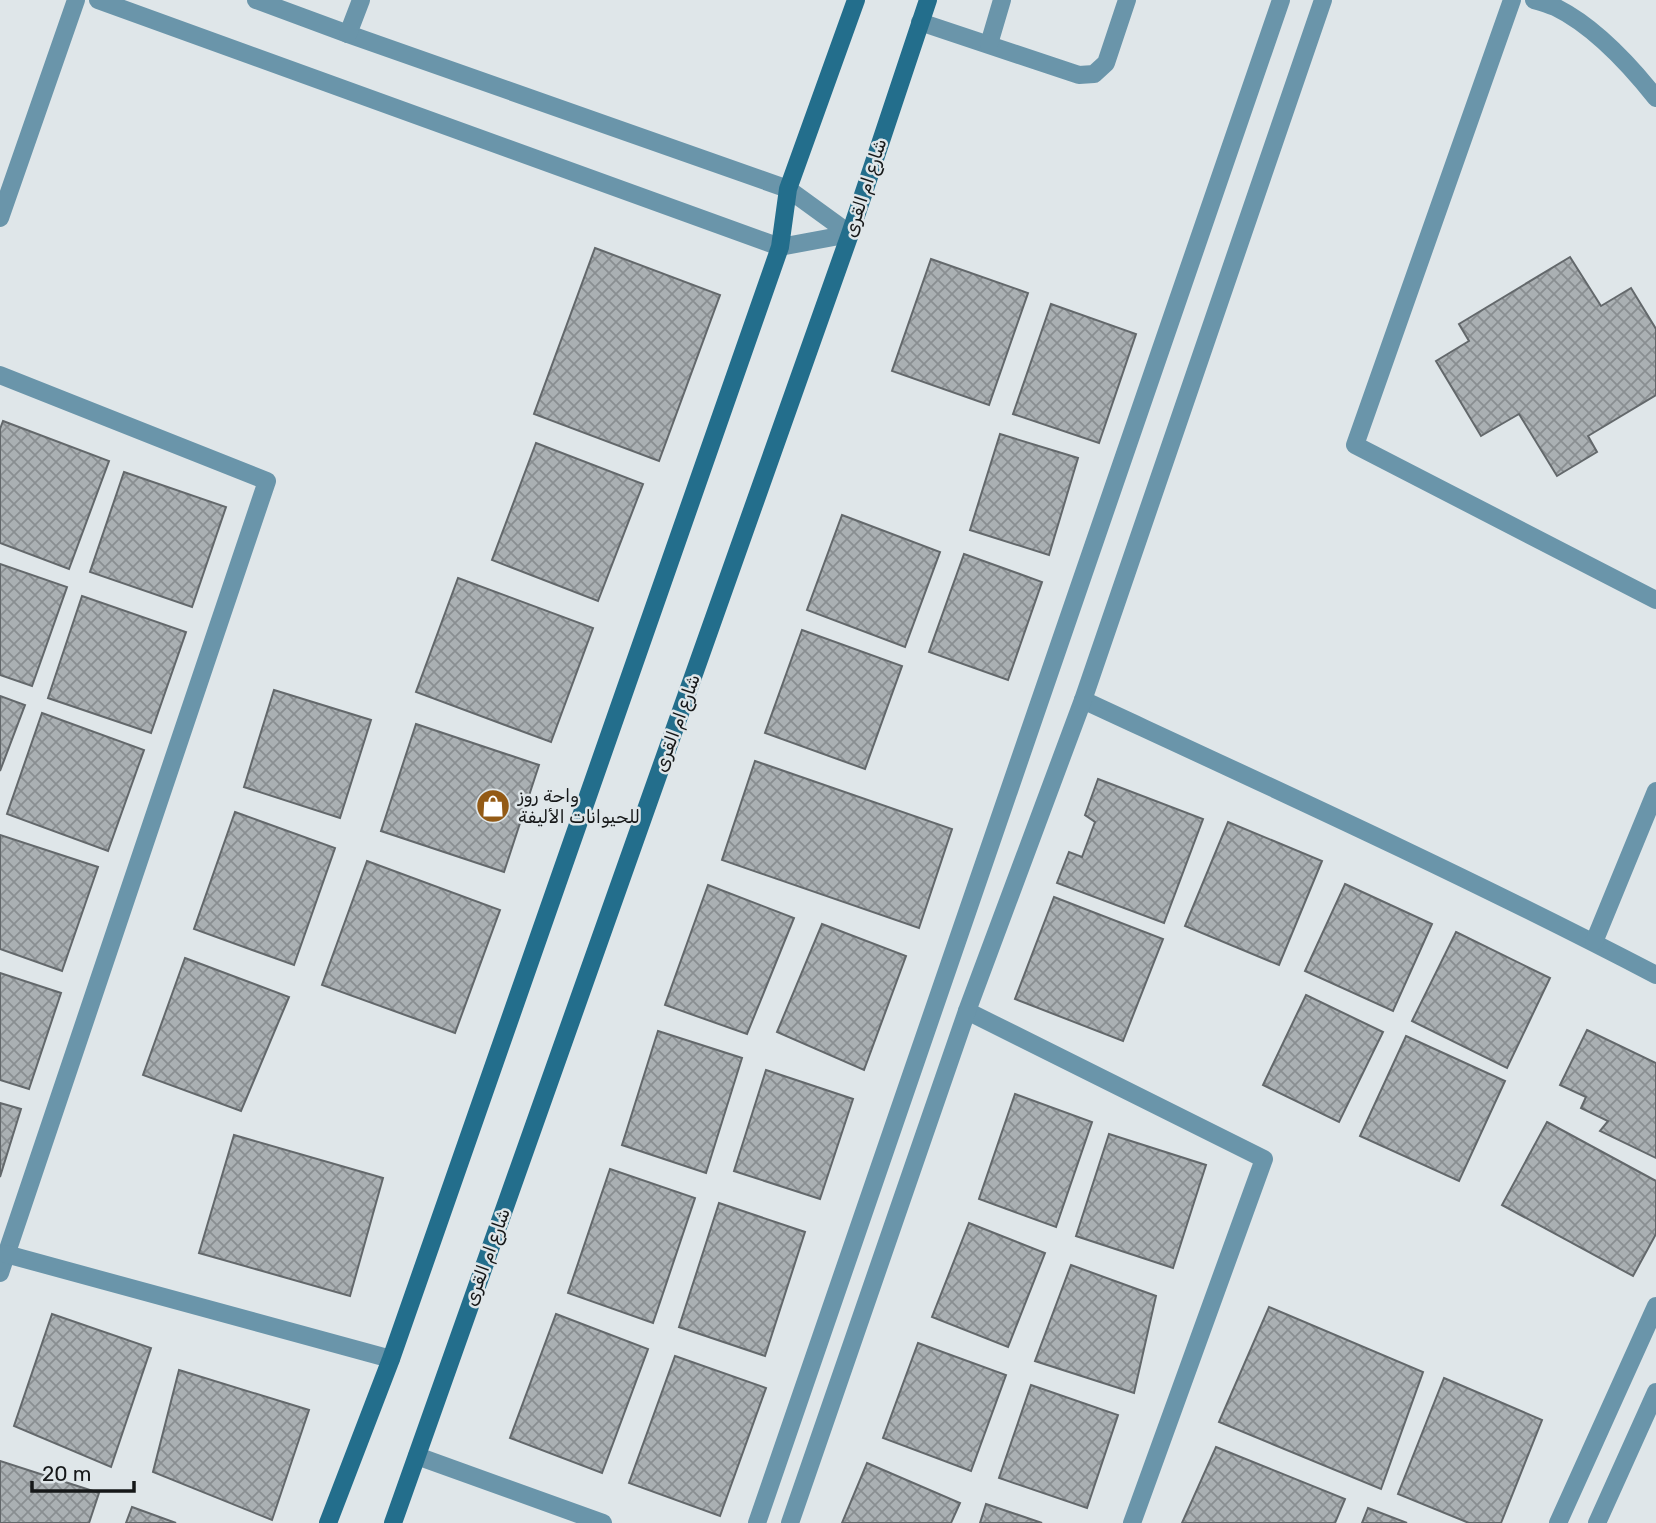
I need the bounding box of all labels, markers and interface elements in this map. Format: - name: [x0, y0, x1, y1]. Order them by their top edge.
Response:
- street label: شارع ام القرى: [839, 136, 892, 240]
- street label: شارع ام القرى: [649, 671, 706, 775]
- place label: واحة روز للحيوانات الأليفة: [517, 785, 640, 828]
- shop icon: واحة روز للحيوانات الأليفة: [474, 787, 512, 825]
- street label: شارع ام القرى: [459, 1205, 516, 1309]
- scale bar: [32, 1450, 133, 1494]
- text: 20 m: [42, 1461, 91, 1486]

